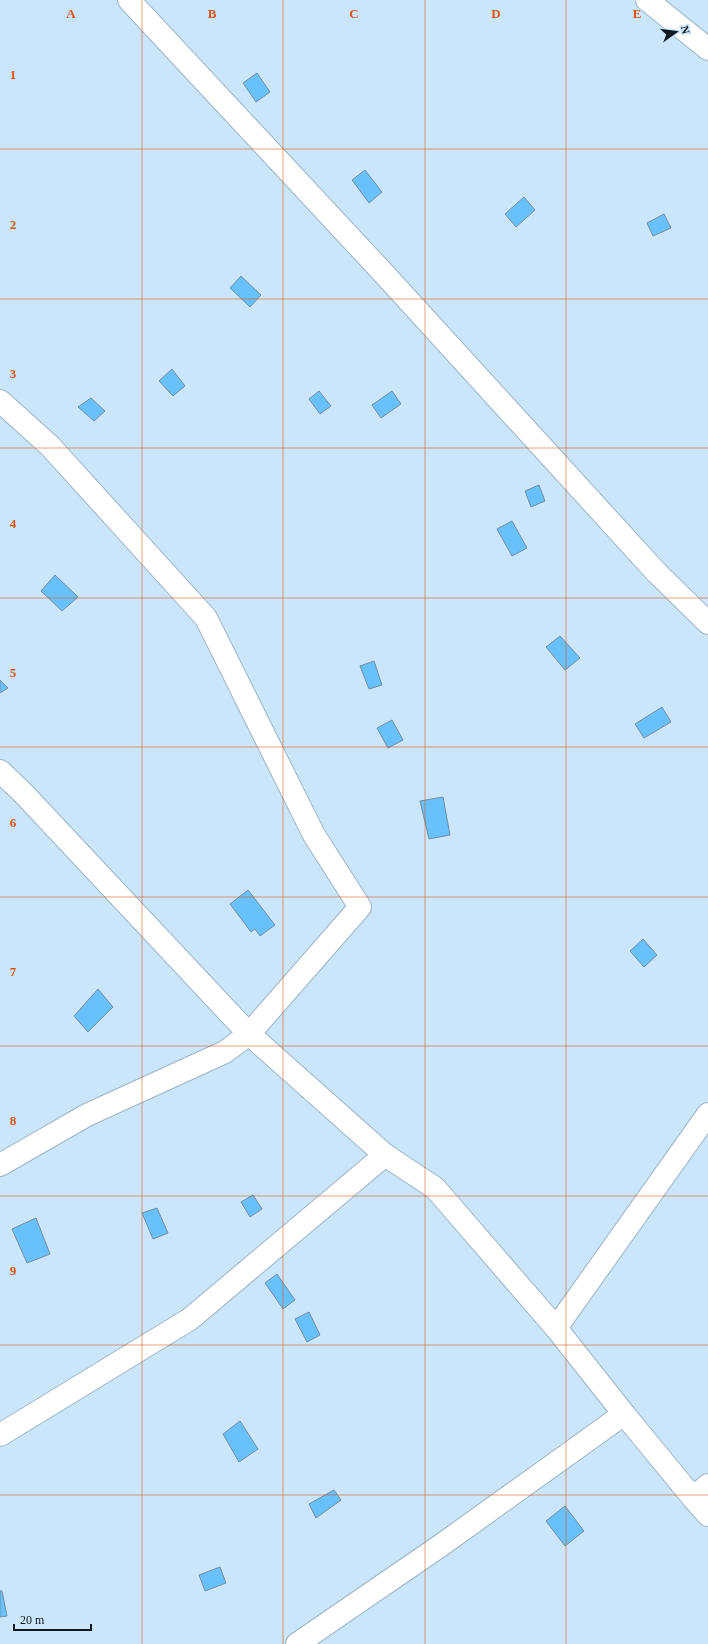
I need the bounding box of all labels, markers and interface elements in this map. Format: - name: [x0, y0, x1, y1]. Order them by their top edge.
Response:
- text: A: [66, 6, 76, 21]
- text: B: [208, 6, 217, 21]
- text: C: [349, 6, 359, 21]
- text: D: [491, 6, 501, 21]
- text: E: [633, 6, 641, 21]
- north arrow: [656, 12, 696, 52]
- text: N: [679, 24, 692, 35]
- text: 1: [10, 67, 16, 82]
- text: 2: [10, 217, 16, 232]
- text: 3: [10, 366, 17, 381]
- text: 4: [10, 516, 17, 531]
- text: 5: [10, 665, 17, 680]
- text: 6: [10, 815, 17, 830]
- text: 7: [10, 964, 17, 979]
- text: 8: [10, 1113, 17, 1128]
- text: 9: [10, 1263, 17, 1278]
- scale bar: [14, 1606, 91, 1632]
- text: 20 m: [20, 1613, 45, 1627]

